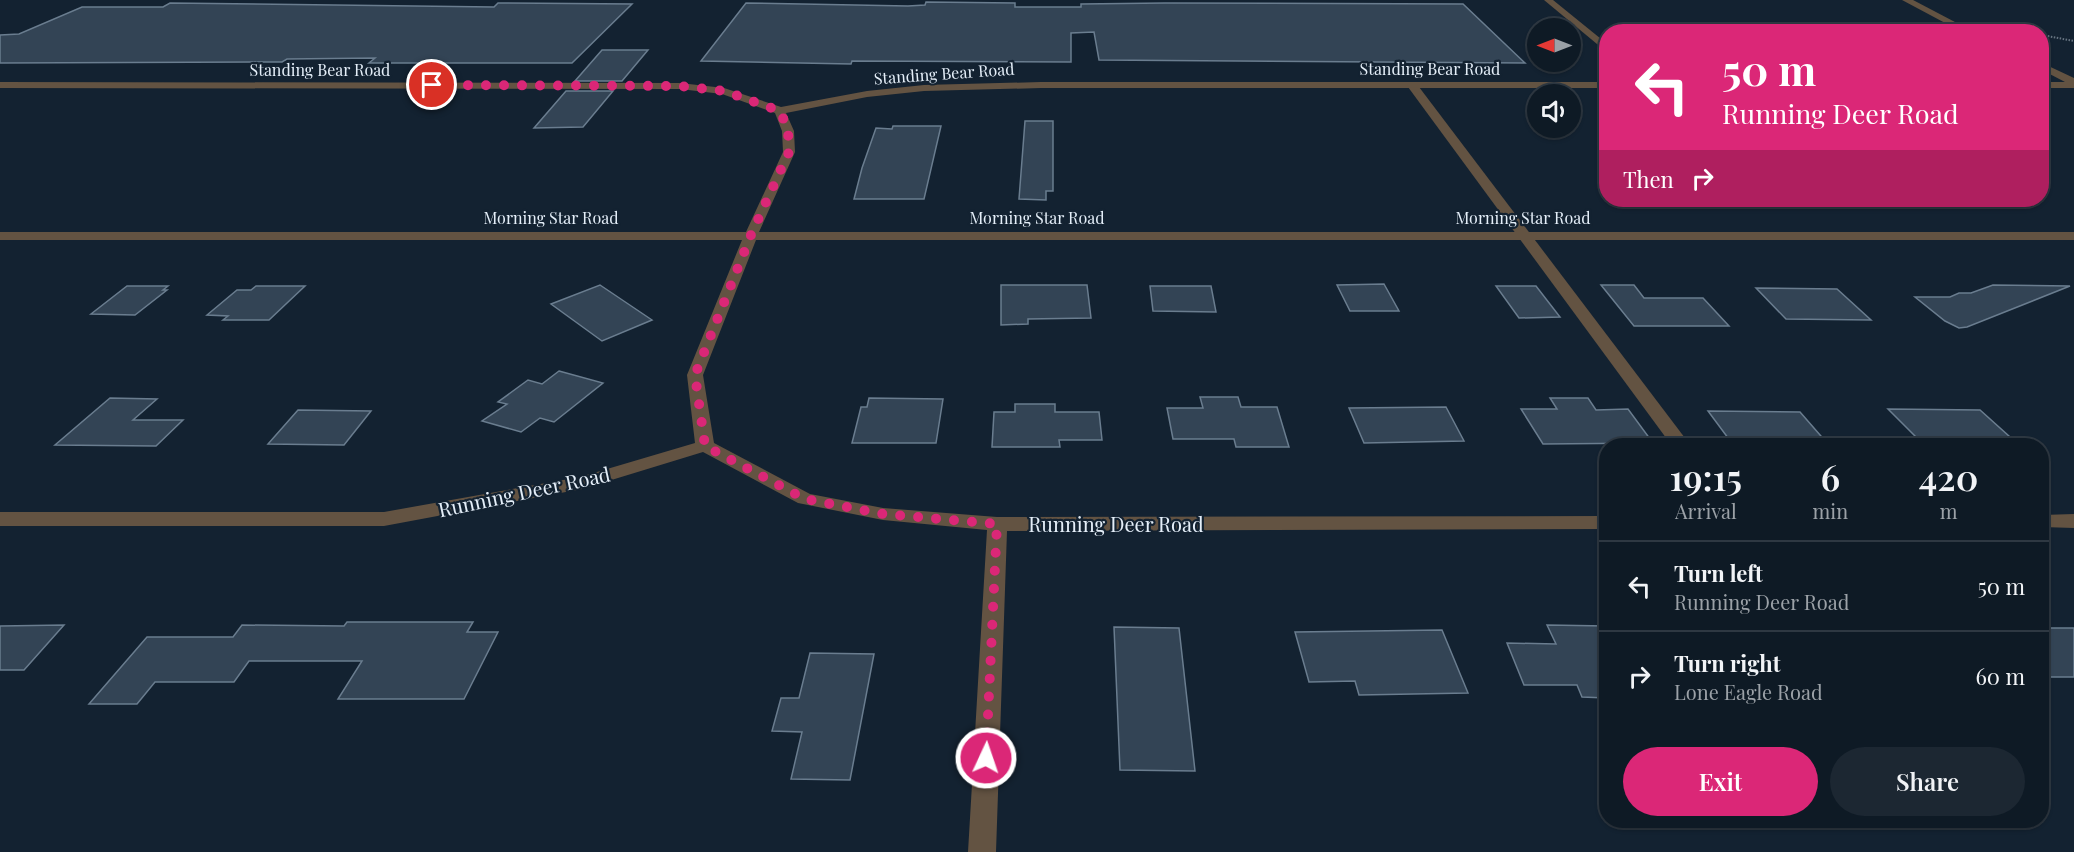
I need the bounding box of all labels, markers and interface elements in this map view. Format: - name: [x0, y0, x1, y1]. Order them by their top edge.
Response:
- north arrow: [1527, 18, 1581, 72]
- map controls: [1527, 18, 1581, 138]
- text: 50 m: [1722, 41, 1816, 97]
- icon: left: [1623, 48, 1701, 126]
- street label: Standing Bear Road: [873, 58, 1015, 88]
- street label: Standing Bear Road: [1360, 58, 1500, 79]
- street label: Standing Bear Road: [250, 59, 390, 80]
- pin: [406, 59, 457, 110]
- icon: arrive: [415, 68, 448, 101]
- button: sound: [1527, 84, 1581, 138]
- text: Running Deer Road: [1722, 95, 1959, 131]
- icon: right: [1686, 162, 1719, 195]
- text: Then: [1623, 164, 1674, 194]
- street label: Morning Star Road: [483, 207, 619, 228]
- street label: Morning Star Road: [969, 207, 1105, 228]
- street label: Morning Star Road: [1455, 207, 1591, 228]
- text: 19:15: [1670, 452, 1742, 500]
- text: 6: [1821, 452, 1840, 500]
- text: 420: [1919, 452, 1978, 500]
- street label: Running Deer Road: [435, 459, 613, 522]
- text: Arrival: [1675, 497, 1737, 524]
- text: min: [1813, 497, 1848, 524]
- text: m: [1940, 497, 1957, 524]
- street label: Running Deer Road: [1028, 510, 1204, 537]
- text: Turn left: [1674, 558, 1763, 588]
- icon: left: [1623, 570, 1656, 603]
- text: 50 m: [1978, 571, 2025, 601]
- text: Running Deer Road: [1674, 588, 1849, 615]
- text: Turn right: [1674, 648, 1780, 678]
- icon: right: [1623, 660, 1656, 693]
- text: 60 m: [1975, 661, 2025, 691]
- text: Lone Eagle Road: [1674, 678, 1823, 705]
- position arrow: [954, 726, 1018, 790]
- button: Exit: [1623, 747, 1818, 816]
- button: Share: [1830, 747, 2025, 816]

